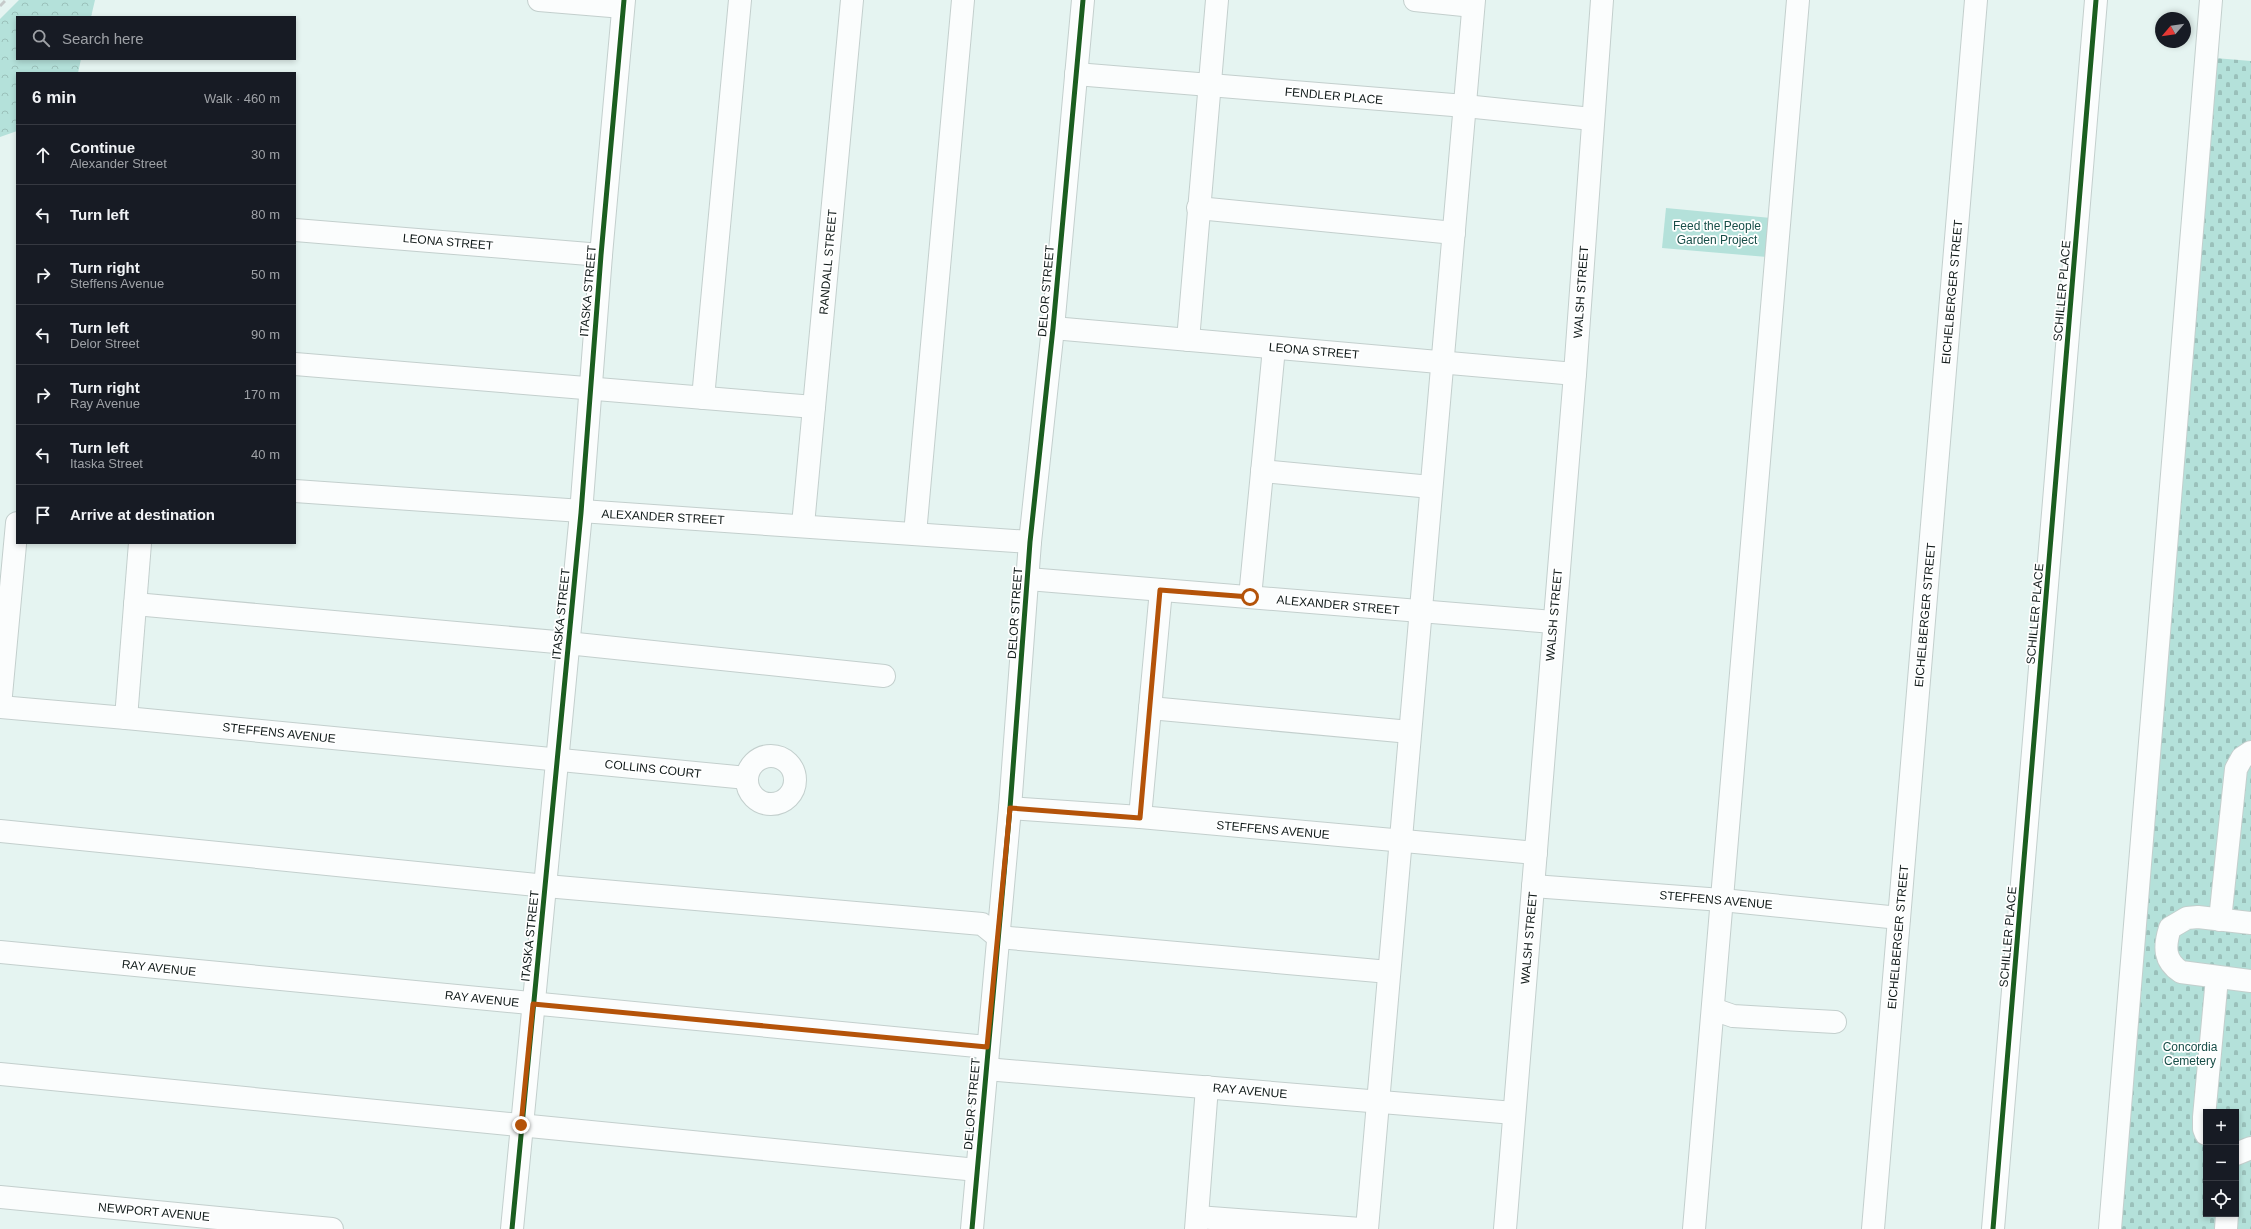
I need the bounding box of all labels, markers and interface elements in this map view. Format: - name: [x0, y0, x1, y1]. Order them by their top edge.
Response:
- north arrow: [2155, 12, 2191, 48]
- search box: [16, 16, 296, 60]
- icon: search: [30, 27, 52, 49]
- text: Search here: [62, 30, 144, 47]
- street label: FENDLER PLACE: [1284, 85, 1384, 107]
- text: 6 min: [32, 88, 76, 107]
- text: Walk · 460 m: [204, 91, 280, 106]
- text: Continue: [70, 139, 135, 156]
- icon: ahead: [32, 144, 54, 166]
- text: 30 m: [251, 147, 280, 162]
- text: Alexander Street: [70, 156, 167, 171]
- icon: left: [32, 204, 54, 226]
- text: Turn left: [70, 206, 129, 223]
- text: 80 m: [251, 207, 280, 222]
- street label: RANDALL STREET: [816, 208, 840, 315]
- park label: Feed the People Garden Project: [1673, 219, 1761, 247]
- street label: EICHELBERGER STREET: [1939, 219, 1965, 365]
- street label: LEONA STREET: [402, 231, 494, 253]
- street label: SCHILLER PLACE: [2051, 240, 2073, 342]
- street label: ITASKA STREET: [577, 244, 599, 337]
- street label: DELOR STREET: [1035, 244, 1057, 337]
- street label: WALSH STREET: [1571, 245, 1591, 339]
- text: Turn right: [70, 259, 140, 276]
- icon: right: [32, 264, 54, 286]
- text: 50 m: [251, 267, 280, 282]
- text: Steffens Avenue: [70, 276, 164, 291]
- text: Turn left: [70, 319, 129, 336]
- icon: left: [32, 324, 54, 346]
- text: 90 m: [251, 327, 280, 342]
- text: Delor Street: [70, 336, 139, 351]
- street label: LEONA STREET: [1268, 340, 1360, 362]
- text: Turn right: [70, 379, 140, 396]
- icon: right: [32, 384, 54, 406]
- text: 170 m: [244, 387, 280, 402]
- text: Ray Avenue: [70, 396, 140, 411]
- text: Turn left: [70, 439, 129, 456]
- icon: left: [32, 444, 54, 466]
- text: 40 m: [251, 447, 280, 462]
- text: Itaska Street: [70, 456, 143, 471]
- icon: arrive: [32, 504, 54, 526]
- text: Arrive at destination: [70, 506, 215, 523]
- street label: ALEXANDER STREET: [601, 507, 726, 527]
- street label: EICHELBERGER STREET: [1912, 542, 1938, 688]
- street label: SCHILLER PLACE: [2024, 563, 2046, 665]
- street label: DELOR STREET: [1005, 566, 1025, 659]
- street label: ITASKA STREET: [549, 567, 573, 660]
- street label: WALSH STREET: [1543, 567, 1565, 662]
- route start: [1241, 588, 1259, 606]
- street label: ALEXANDER STREET: [1276, 593, 1401, 617]
- street label: STEFFENS AVENUE: [222, 720, 336, 746]
- street label: COLLINS COURT: [604, 757, 703, 781]
- street label: STEFFENS AVENUE: [1216, 818, 1330, 842]
- street label: EICHELBERGER STREET: [1885, 864, 1911, 1010]
- street label: SCHILLER PLACE: [1997, 886, 2019, 988]
- street label: STEFFENS AVENUE: [1659, 888, 1773, 912]
- street label: ITASKA STREET: [518, 889, 542, 982]
- street label: WALSH STREET: [1518, 890, 1540, 985]
- street label: RAY AVENUE: [121, 957, 197, 979]
- street label: RAY AVENUE: [444, 988, 520, 1010]
- park label: Concordia Cemetery: [2163, 1040, 2218, 1068]
- street label: DELOR STREET: [961, 1057, 983, 1150]
- street label: RAY AVENUE: [1212, 1081, 1288, 1101]
- map controls: [2203, 1109, 2239, 1217]
- button: +: [2203, 1109, 2239, 1145]
- route end: [512, 1116, 530, 1134]
- button: −: [2203, 1145, 2239, 1181]
- button: locate: [2203, 1181, 2239, 1217]
- street label: NEWPORT AVENUE: [98, 1200, 210, 1224]

